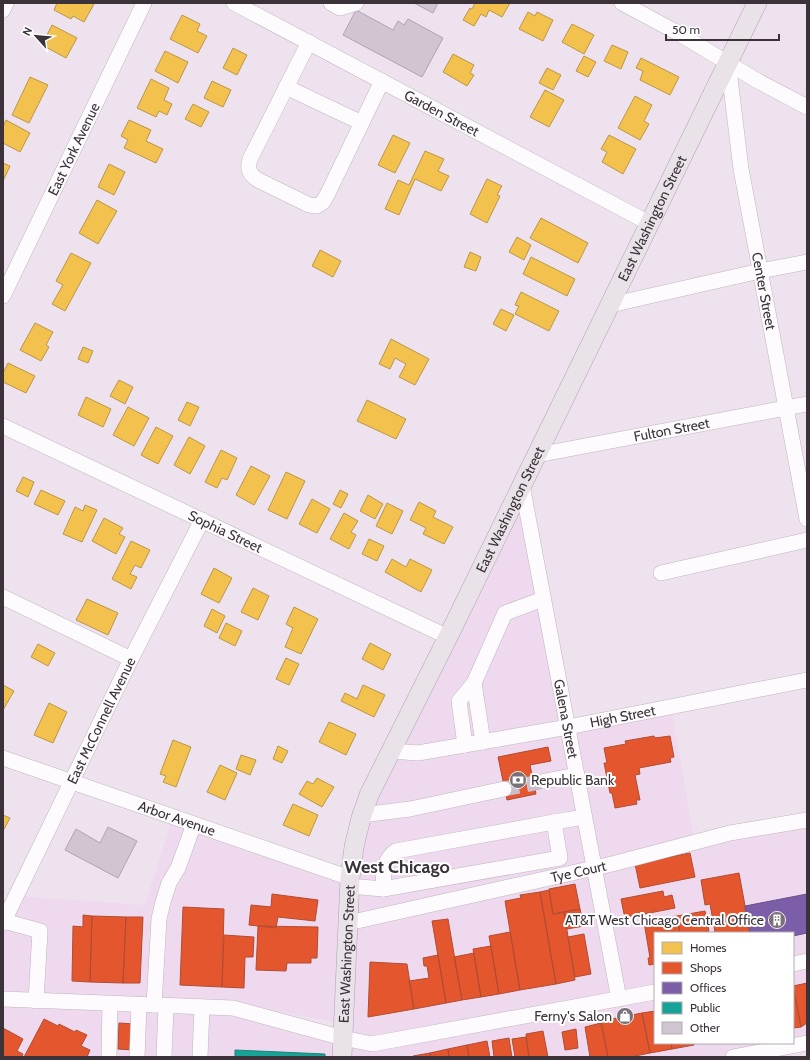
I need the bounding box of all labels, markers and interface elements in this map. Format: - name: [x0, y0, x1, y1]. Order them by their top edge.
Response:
- north arrow: [16, 16, 56, 56]
- scale bar: [666, 16, 779, 42]
- text: 50 m: [672, 22, 700, 37]
- text: N: [19, 25, 35, 38]
- street label: Garden Street: [401, 86, 482, 140]
- street label: East York Avenue: [44, 100, 104, 198]
- street label: East Washington Street: [614, 152, 691, 284]
- street label: Center Street: [748, 251, 780, 332]
- street label: Fulton Street: [632, 414, 711, 446]
- street label: East Washington Street: [472, 443, 549, 576]
- street label: Sophia Street: [185, 506, 266, 557]
- street label: East McConnell Avenue: [63, 654, 140, 787]
- street label: Galena Street: [550, 678, 582, 760]
- street label: High Street: [588, 701, 657, 731]
- bank icon: Republic Bank: [508, 770, 528, 790]
- place label: Republic Bank: [531, 771, 615, 789]
- street label: Arbor Avenue: [136, 796, 218, 840]
- district label: West Chicago: [344, 856, 450, 878]
- street label: Tye Court: [549, 857, 608, 886]
- street label: East Washington Street: [335, 884, 359, 1023]
- building icon: AT&T West Chicago Central Office: [767, 910, 787, 930]
- place label: AT&T West Chicago Central Office: [565, 911, 764, 929]
- legend: [654, 932, 794, 1044]
- text: Homes: [690, 940, 727, 955]
- text: Shops: [690, 960, 722, 975]
- text: Offices: [690, 980, 726, 995]
- text: Public: [690, 1000, 721, 1015]
- shop icon: Ferny's Salon: [615, 1006, 635, 1026]
- place label: Ferny's Salon: [534, 1007, 612, 1025]
- text: Other: [690, 1020, 720, 1035]

